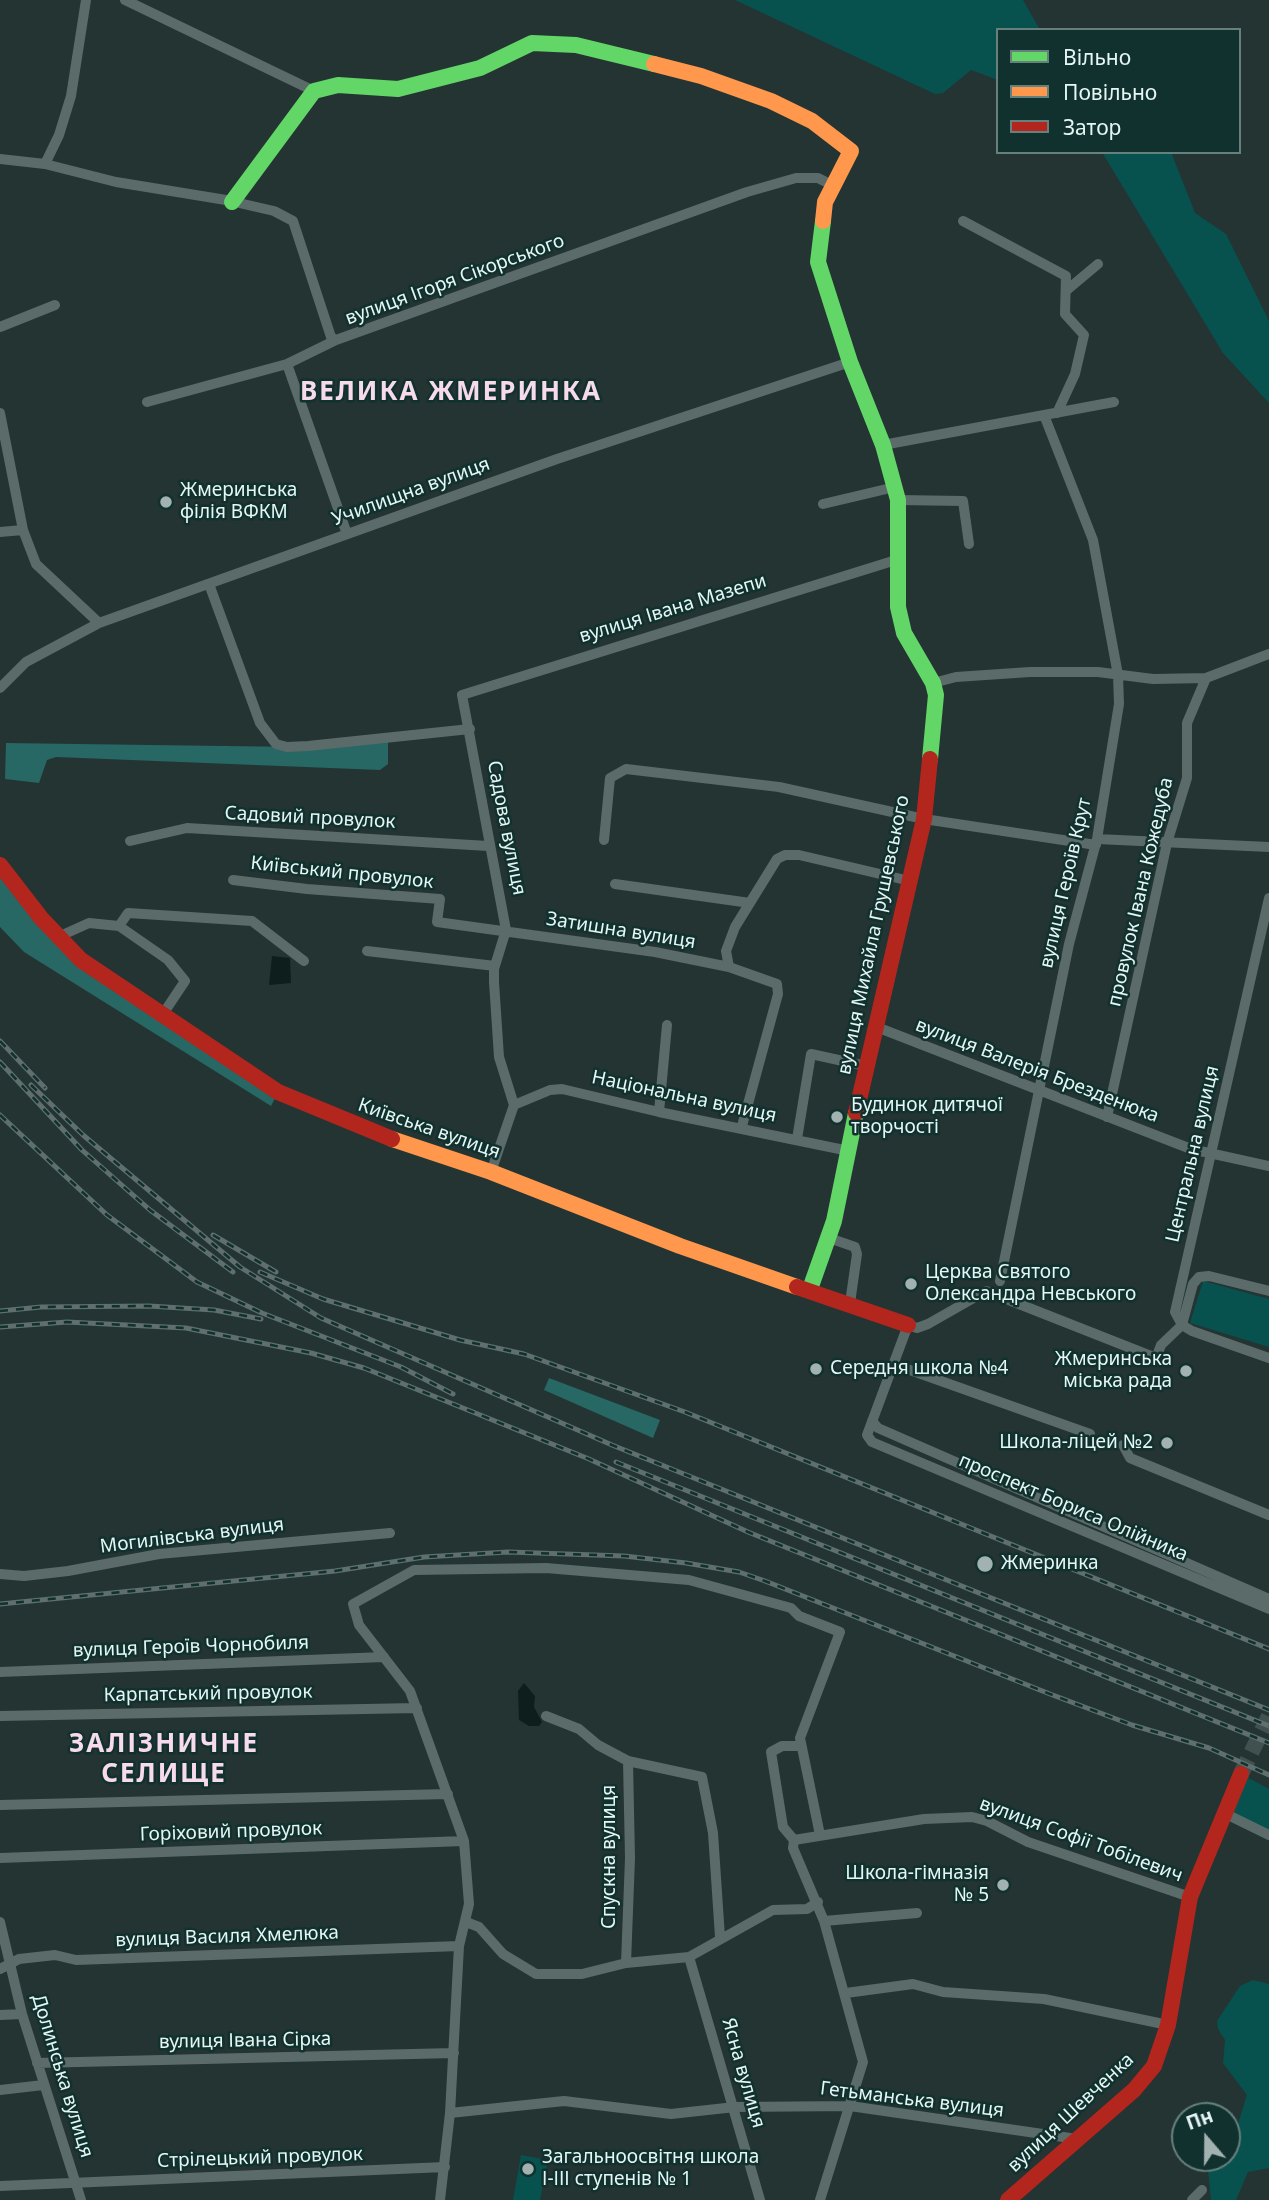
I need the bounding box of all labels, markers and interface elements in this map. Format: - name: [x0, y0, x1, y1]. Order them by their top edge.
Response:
- legend: [996, 28, 1241, 154]
- text: Вільно: [1063, 43, 1131, 71]
- text: Повільно: [1063, 78, 1157, 106]
- text: Затор: [1063, 113, 1121, 141]
- street label: вулиця Ігоря Сікорського: [342, 230, 568, 330]
- district label: ВЕЛИКА ЖМЕРИНКА: [302, 377, 600, 409]
- street label: Училищна вулиця: [329, 453, 493, 531]
- place label: Жмеринська філія ВФКМ: [180, 480, 297, 524]
- marker: Жмеринська філія ВФКМ: [158, 494, 174, 510]
- street label: вулиця Івана Мазепи: [577, 570, 769, 648]
- street label: Садова вулиця: [482, 759, 530, 897]
- street label: провулок Івана Кожедуба: [1103, 775, 1179, 1009]
- street label: вулиця Михайла Грушевського: [833, 793, 915, 1077]
- street label: вулиця Героїв Крут: [1035, 796, 1097, 970]
- street label: Садовий провулок: [224, 802, 396, 834]
- street label: Київський провулок: [249, 852, 435, 894]
- street label: Затишна вулиця: [545, 908, 697, 954]
- street label: вулиця Валерія Брезденюка: [912, 1014, 1162, 1128]
- street label: Центральна вулиця: [1162, 1063, 1224, 1245]
- street label: Національна вулиця: [590, 1066, 778, 1128]
- street label: Київська вулиця: [355, 1094, 503, 1164]
- place label: Будинок дитячої творчості: [851, 1095, 1003, 1139]
- marker: Будинок дитячої творчості: [829, 1109, 845, 1125]
- place label: Церква Святого Олександра Невського: [925, 1262, 1136, 1306]
- marker: Церква Святого Олександра Невського: [903, 1276, 919, 1292]
- place label: Жмеринська міська рада: [1055, 1349, 1172, 1393]
- place label: Середня школа №4: [830, 1358, 1008, 1380]
- marker: Середня школа №4: [808, 1361, 824, 1377]
- marker: Жмеринська міська рада: [1178, 1363, 1194, 1379]
- place label: Школа-ліцей №2: [999, 1432, 1153, 1454]
- marker: Школа-ліцей №2: [1159, 1435, 1175, 1451]
- street label: проспект Бориса Олійника: [955, 1449, 1191, 1567]
- street label: Могилівська вулиця: [99, 1513, 285, 1559]
- place label: Жмеринка: [1001, 1553, 1099, 1575]
- marker: Жмеринка: [975, 1554, 995, 1574]
- street label: вулиця Героїв Чорнобиля: [73, 1631, 309, 1663]
- street label: Карпатський провулок: [103, 1681, 313, 1707]
- district label: ЗАЛІЗНИЧНЕ СЕЛИЩЕ: [70, 1729, 258, 1790]
- street label: Спускна вулиця: [599, 1785, 621, 1929]
- street label: вулиця Софії Тобілевич: [976, 1793, 1186, 1887]
- street label: Горіховий провулок: [139, 1817, 323, 1847]
- place label: Школа-гімназія № 5: [845, 1863, 989, 1907]
- marker: Школа-гімназія № 5: [995, 1877, 1011, 1893]
- street label: вулиця Василя Хмелюка: [115, 1922, 339, 1952]
- street label: Долинська вулиця: [26, 1992, 98, 2160]
- street label: Ясна вулиця: [716, 2015, 770, 2131]
- street label: вулиця Івана Сірка: [159, 2028, 331, 2054]
- street label: вулиця Шевченка: [1003, 2049, 1139, 2177]
- street label: Гетьманська вулиця: [819, 2077, 1005, 2123]
- north arrow: [1171, 2102, 1241, 2172]
- text: Пн: [1182, 2102, 1217, 2136]
- street label: Стрілецький провулок: [157, 2143, 363, 2173]
- place label: Загальноосвітня школа І-ІІІ ступенів № 1: [542, 2147, 759, 2191]
- marker: Загальноосвітня школа І-ІІІ ступенів № 1: [520, 2161, 536, 2177]

